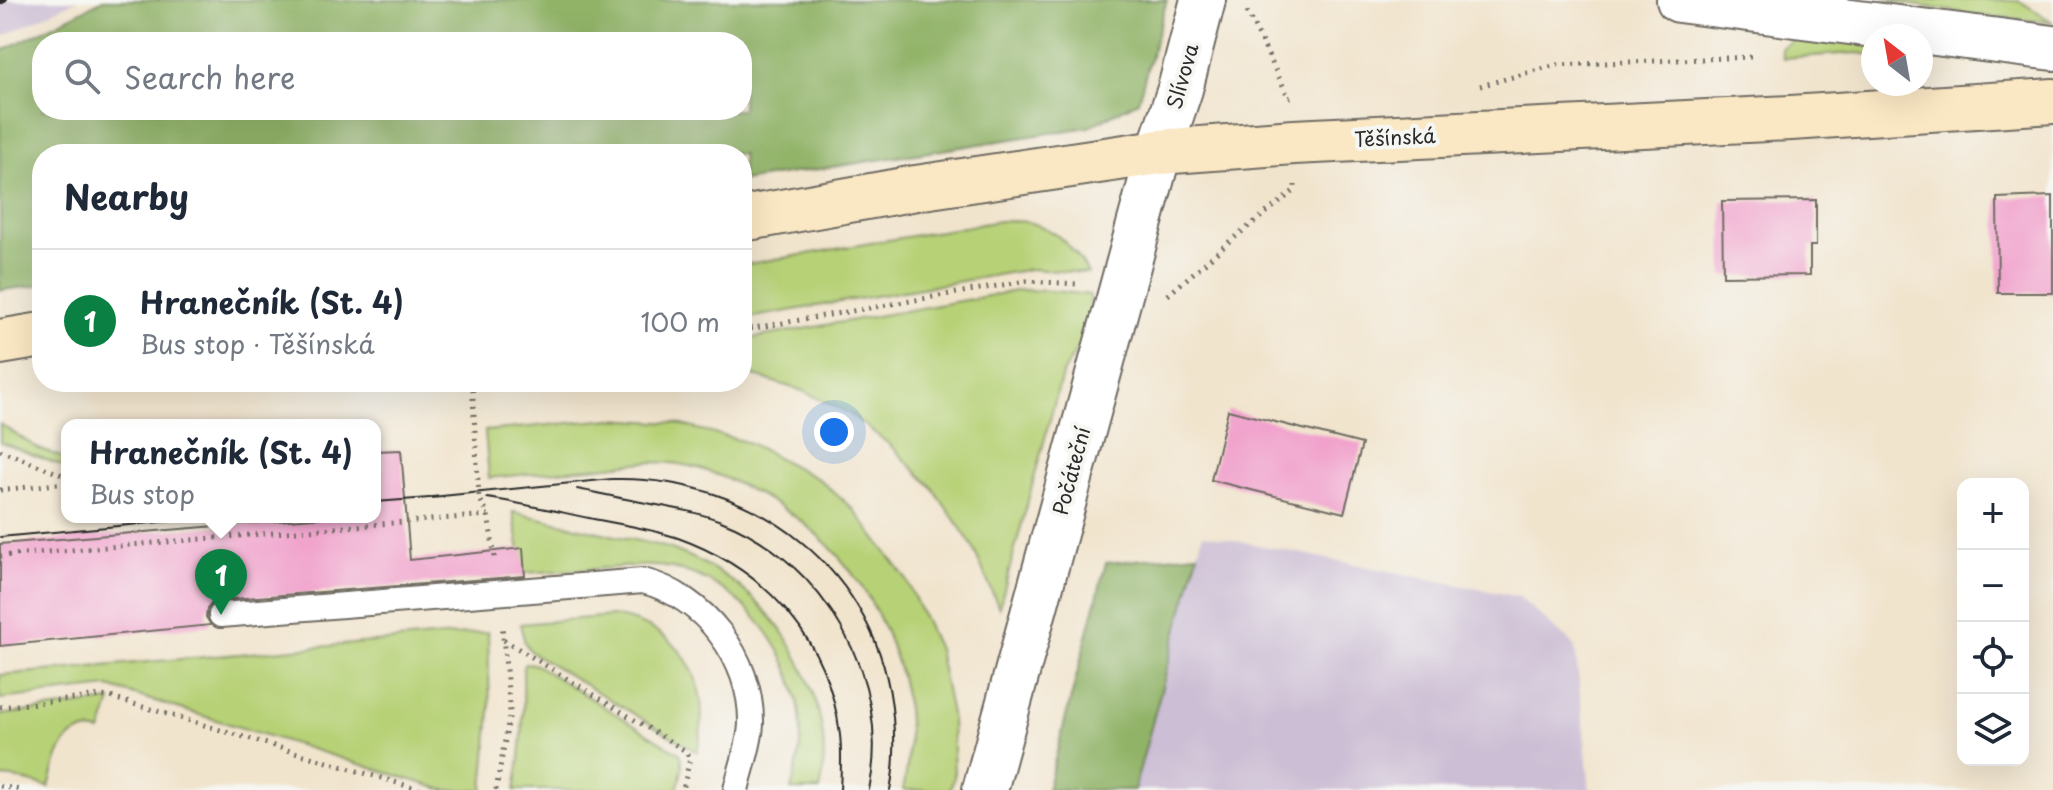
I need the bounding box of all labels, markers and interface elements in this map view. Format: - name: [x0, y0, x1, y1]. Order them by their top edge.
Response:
- north arrow: [1861, 24, 1933, 96]
- search box: [32, 32, 752, 120]
- street label: Slívova: [1158, 39, 1206, 112]
- icon: search: [60, 54, 104, 98]
- text: Search here: [124, 54, 296, 99]
- street label: Těšínská: [1354, 120, 1437, 154]
- text: Nearby: [64, 170, 189, 222]
- text: Hranečník (St. 4): [140, 279, 404, 324]
- text: 1: [84, 302, 96, 341]
- text: 100 m: [640, 302, 720, 341]
- text: Bus stop · Těšínská: [140, 324, 375, 363]
- your location: [814, 412, 854, 452]
- popup: [61, 419, 381, 523]
- street label: Počáteční: [1045, 423, 1097, 519]
- text: Hranečník (St. 4): [89, 429, 353, 474]
- text: Bus stop: [89, 474, 195, 513]
- map controls: [1957, 478, 2029, 766]
- button: +: [1957, 478, 2029, 550]
- pin: 1: [195, 549, 247, 615]
- button: −: [1957, 550, 2029, 622]
- button: locate: [1957, 622, 2029, 694]
- button: layers: [1957, 694, 2029, 766]

